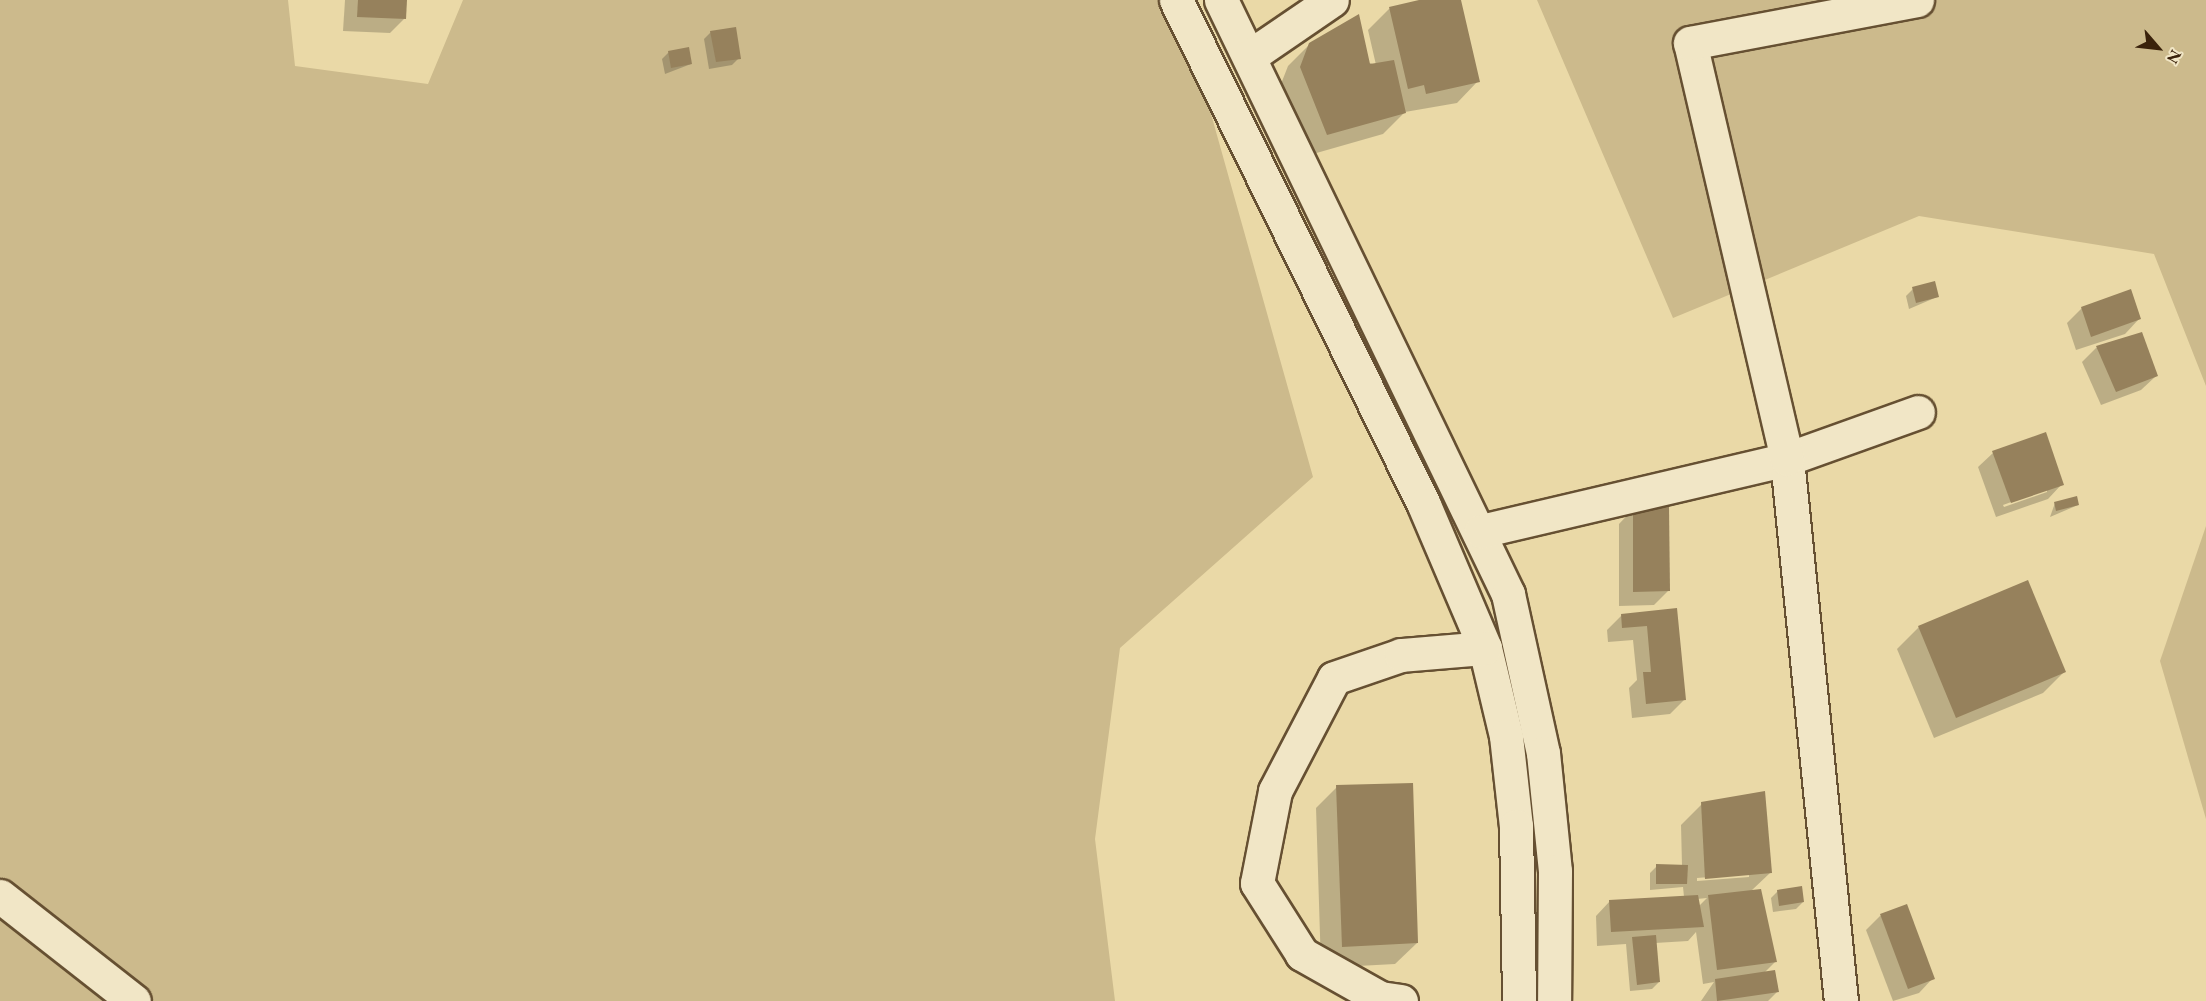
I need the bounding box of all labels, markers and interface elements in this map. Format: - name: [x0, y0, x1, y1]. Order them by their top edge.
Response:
- north arrow: [2128, 18, 2188, 78]
- text: N: [2162, 46, 2187, 67]

